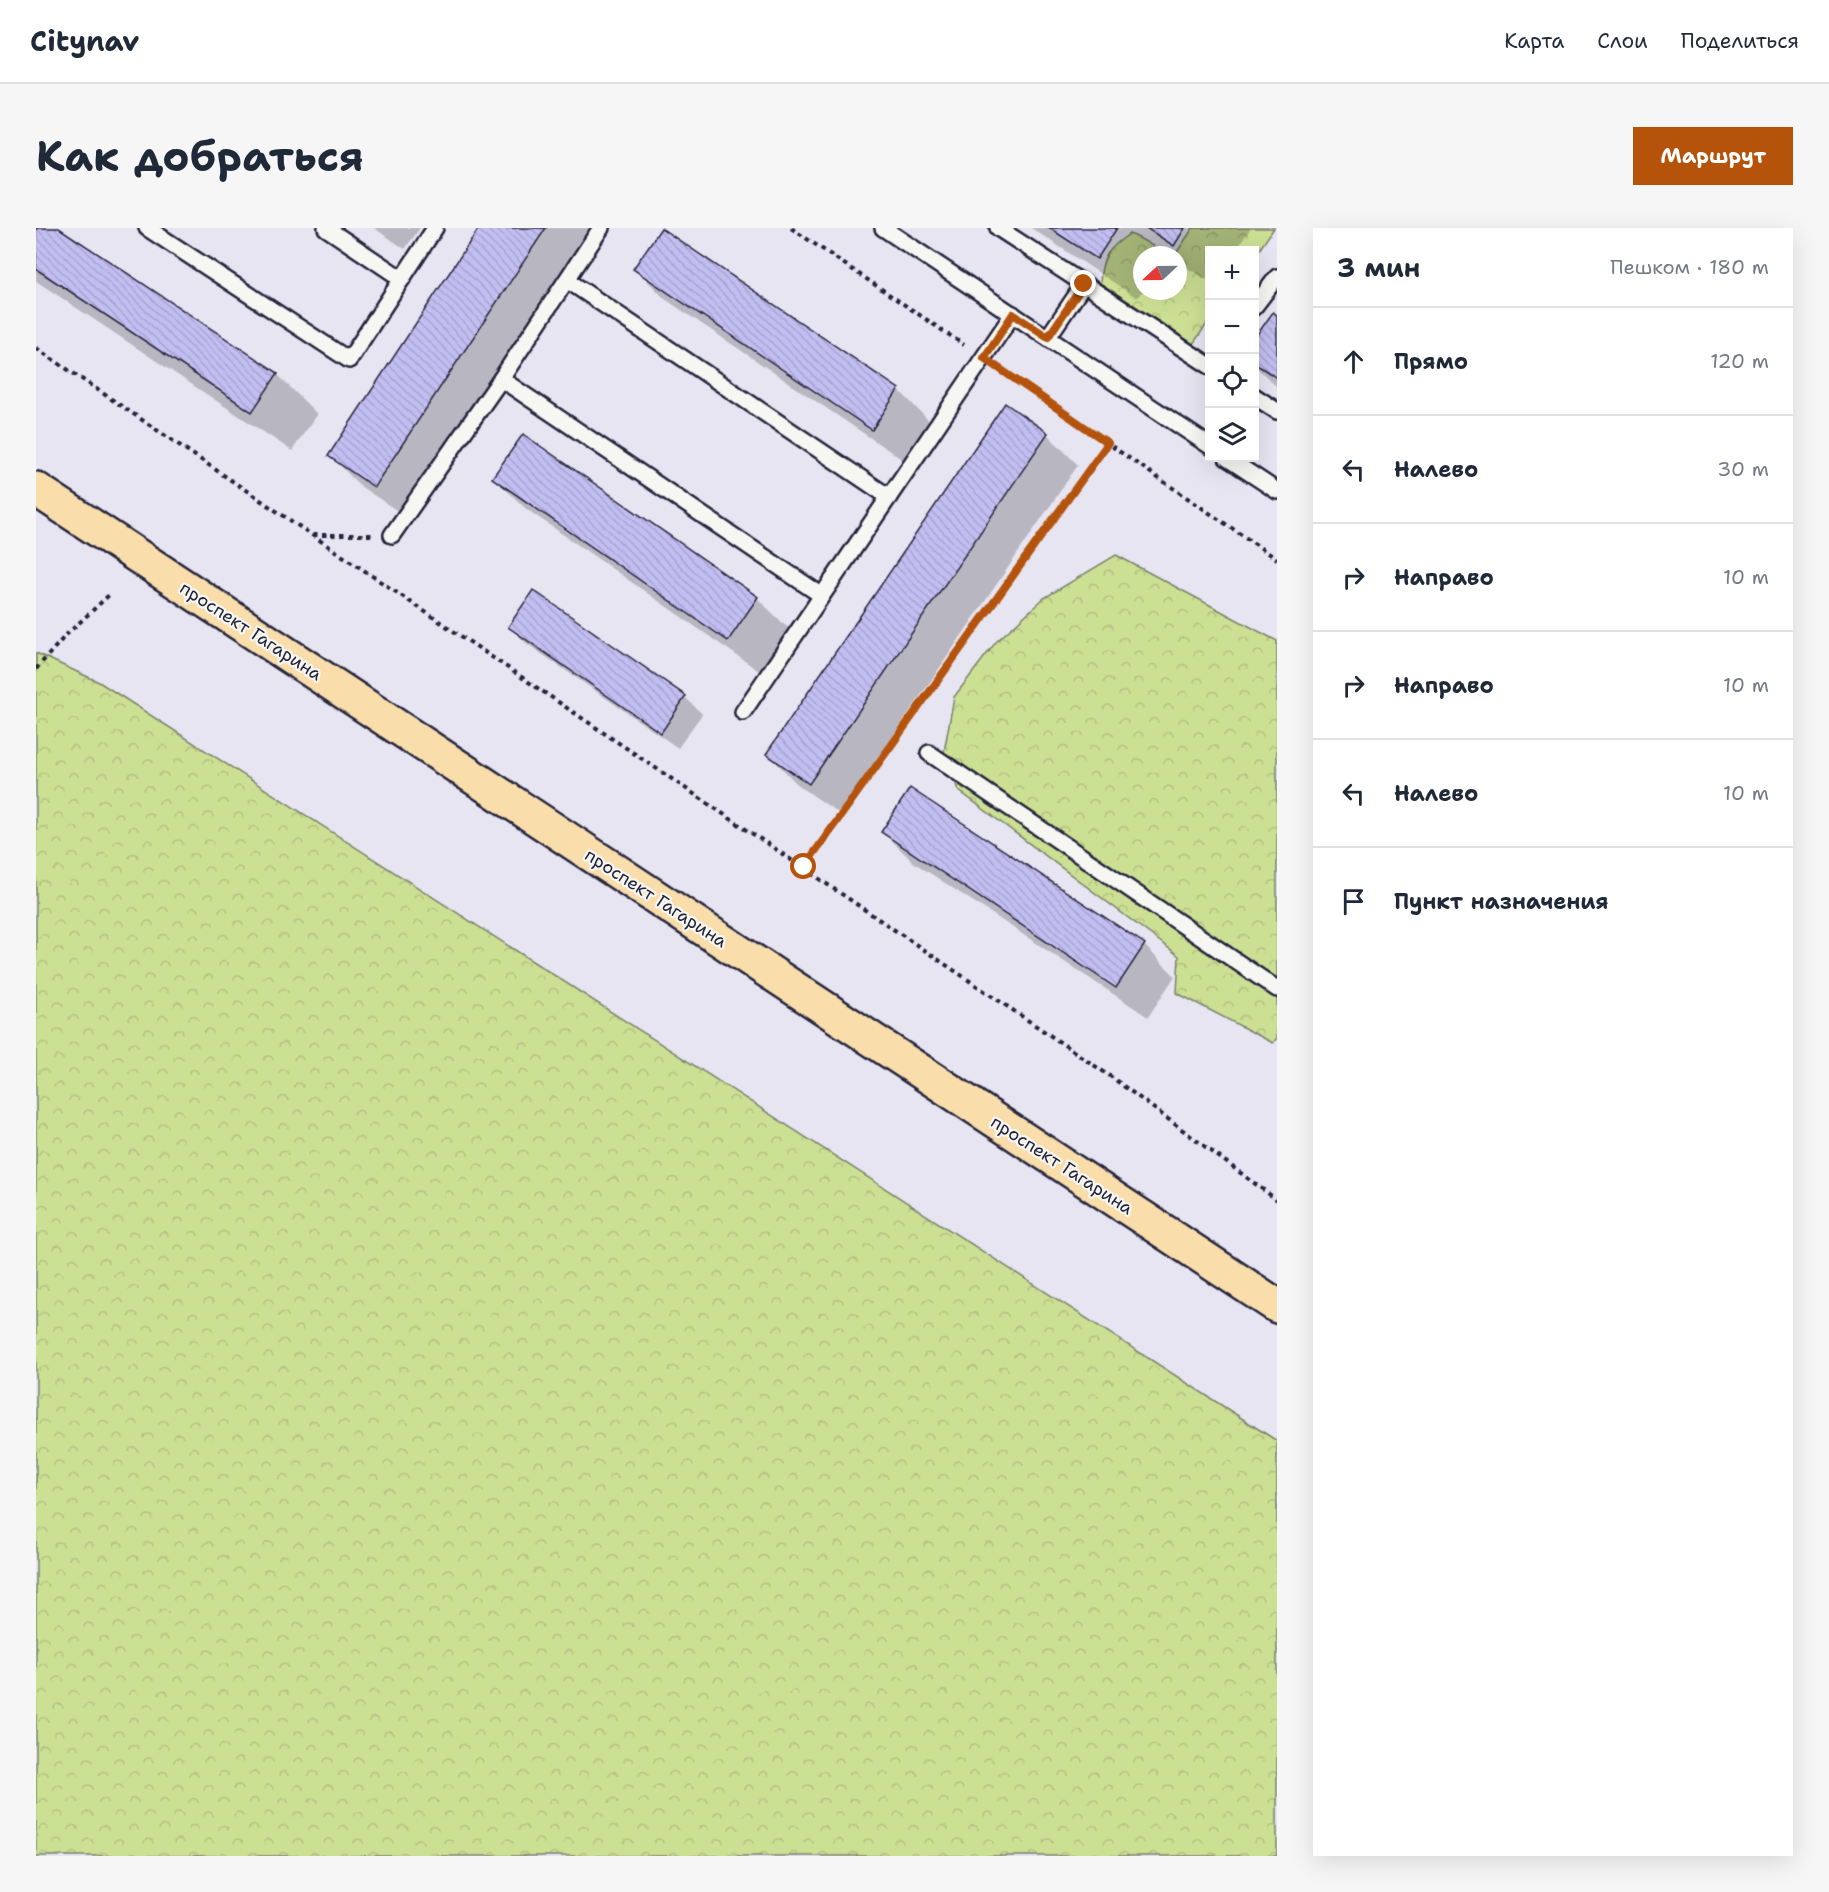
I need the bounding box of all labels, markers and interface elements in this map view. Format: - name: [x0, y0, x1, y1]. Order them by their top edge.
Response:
- text: Citynav: [30, 22, 139, 60]
- text: Карта: [1504, 27, 1564, 55]
- text: Слои: [1597, 27, 1648, 55]
- text: Поделиться: [1681, 27, 1799, 55]
- button: Маршрут: [1633, 127, 1793, 185]
- text: Как добраться: [36, 128, 364, 184]
- north arrow: [1133, 246, 1187, 300]
- map controls: [1205, 246, 1259, 462]
- button: +: [1205, 246, 1259, 300]
- text: 3 мин: [1337, 250, 1420, 285]
- text: Пешком · 180 m: [1610, 254, 1769, 280]
- route end: [1070, 270, 1096, 296]
- button: −: [1205, 300, 1259, 354]
- icon: ahead: [1337, 345, 1370, 378]
- text: Прямо: [1394, 347, 1468, 376]
- text: 120 m: [1710, 348, 1769, 374]
- button: locate: [1205, 354, 1259, 408]
- button: layers: [1205, 408, 1259, 462]
- icon: left: [1337, 453, 1370, 486]
- text: Налево: [1394, 455, 1478, 484]
- text: 30 m: [1717, 456, 1769, 482]
- icon: right: [1337, 561, 1370, 594]
- text: Направо: [1394, 563, 1494, 592]
- text: 10 m: [1723, 564, 1769, 590]
- street label: проспект Гагарина: [175, 576, 327, 686]
- icon: right: [1337, 669, 1370, 702]
- text: Направо: [1394, 671, 1494, 700]
- text: 10 m: [1723, 672, 1769, 698]
- icon: left: [1337, 777, 1370, 810]
- text: Налево: [1394, 779, 1478, 808]
- text: 10 m: [1723, 780, 1769, 806]
- street label: проспект Гагарина: [580, 843, 732, 953]
- route start: [790, 853, 816, 879]
- icon: arrive: [1337, 885, 1370, 918]
- text: Пункт назначения: [1394, 887, 1608, 916]
- street label: проспект Гагарина: [986, 1110, 1138, 1220]

